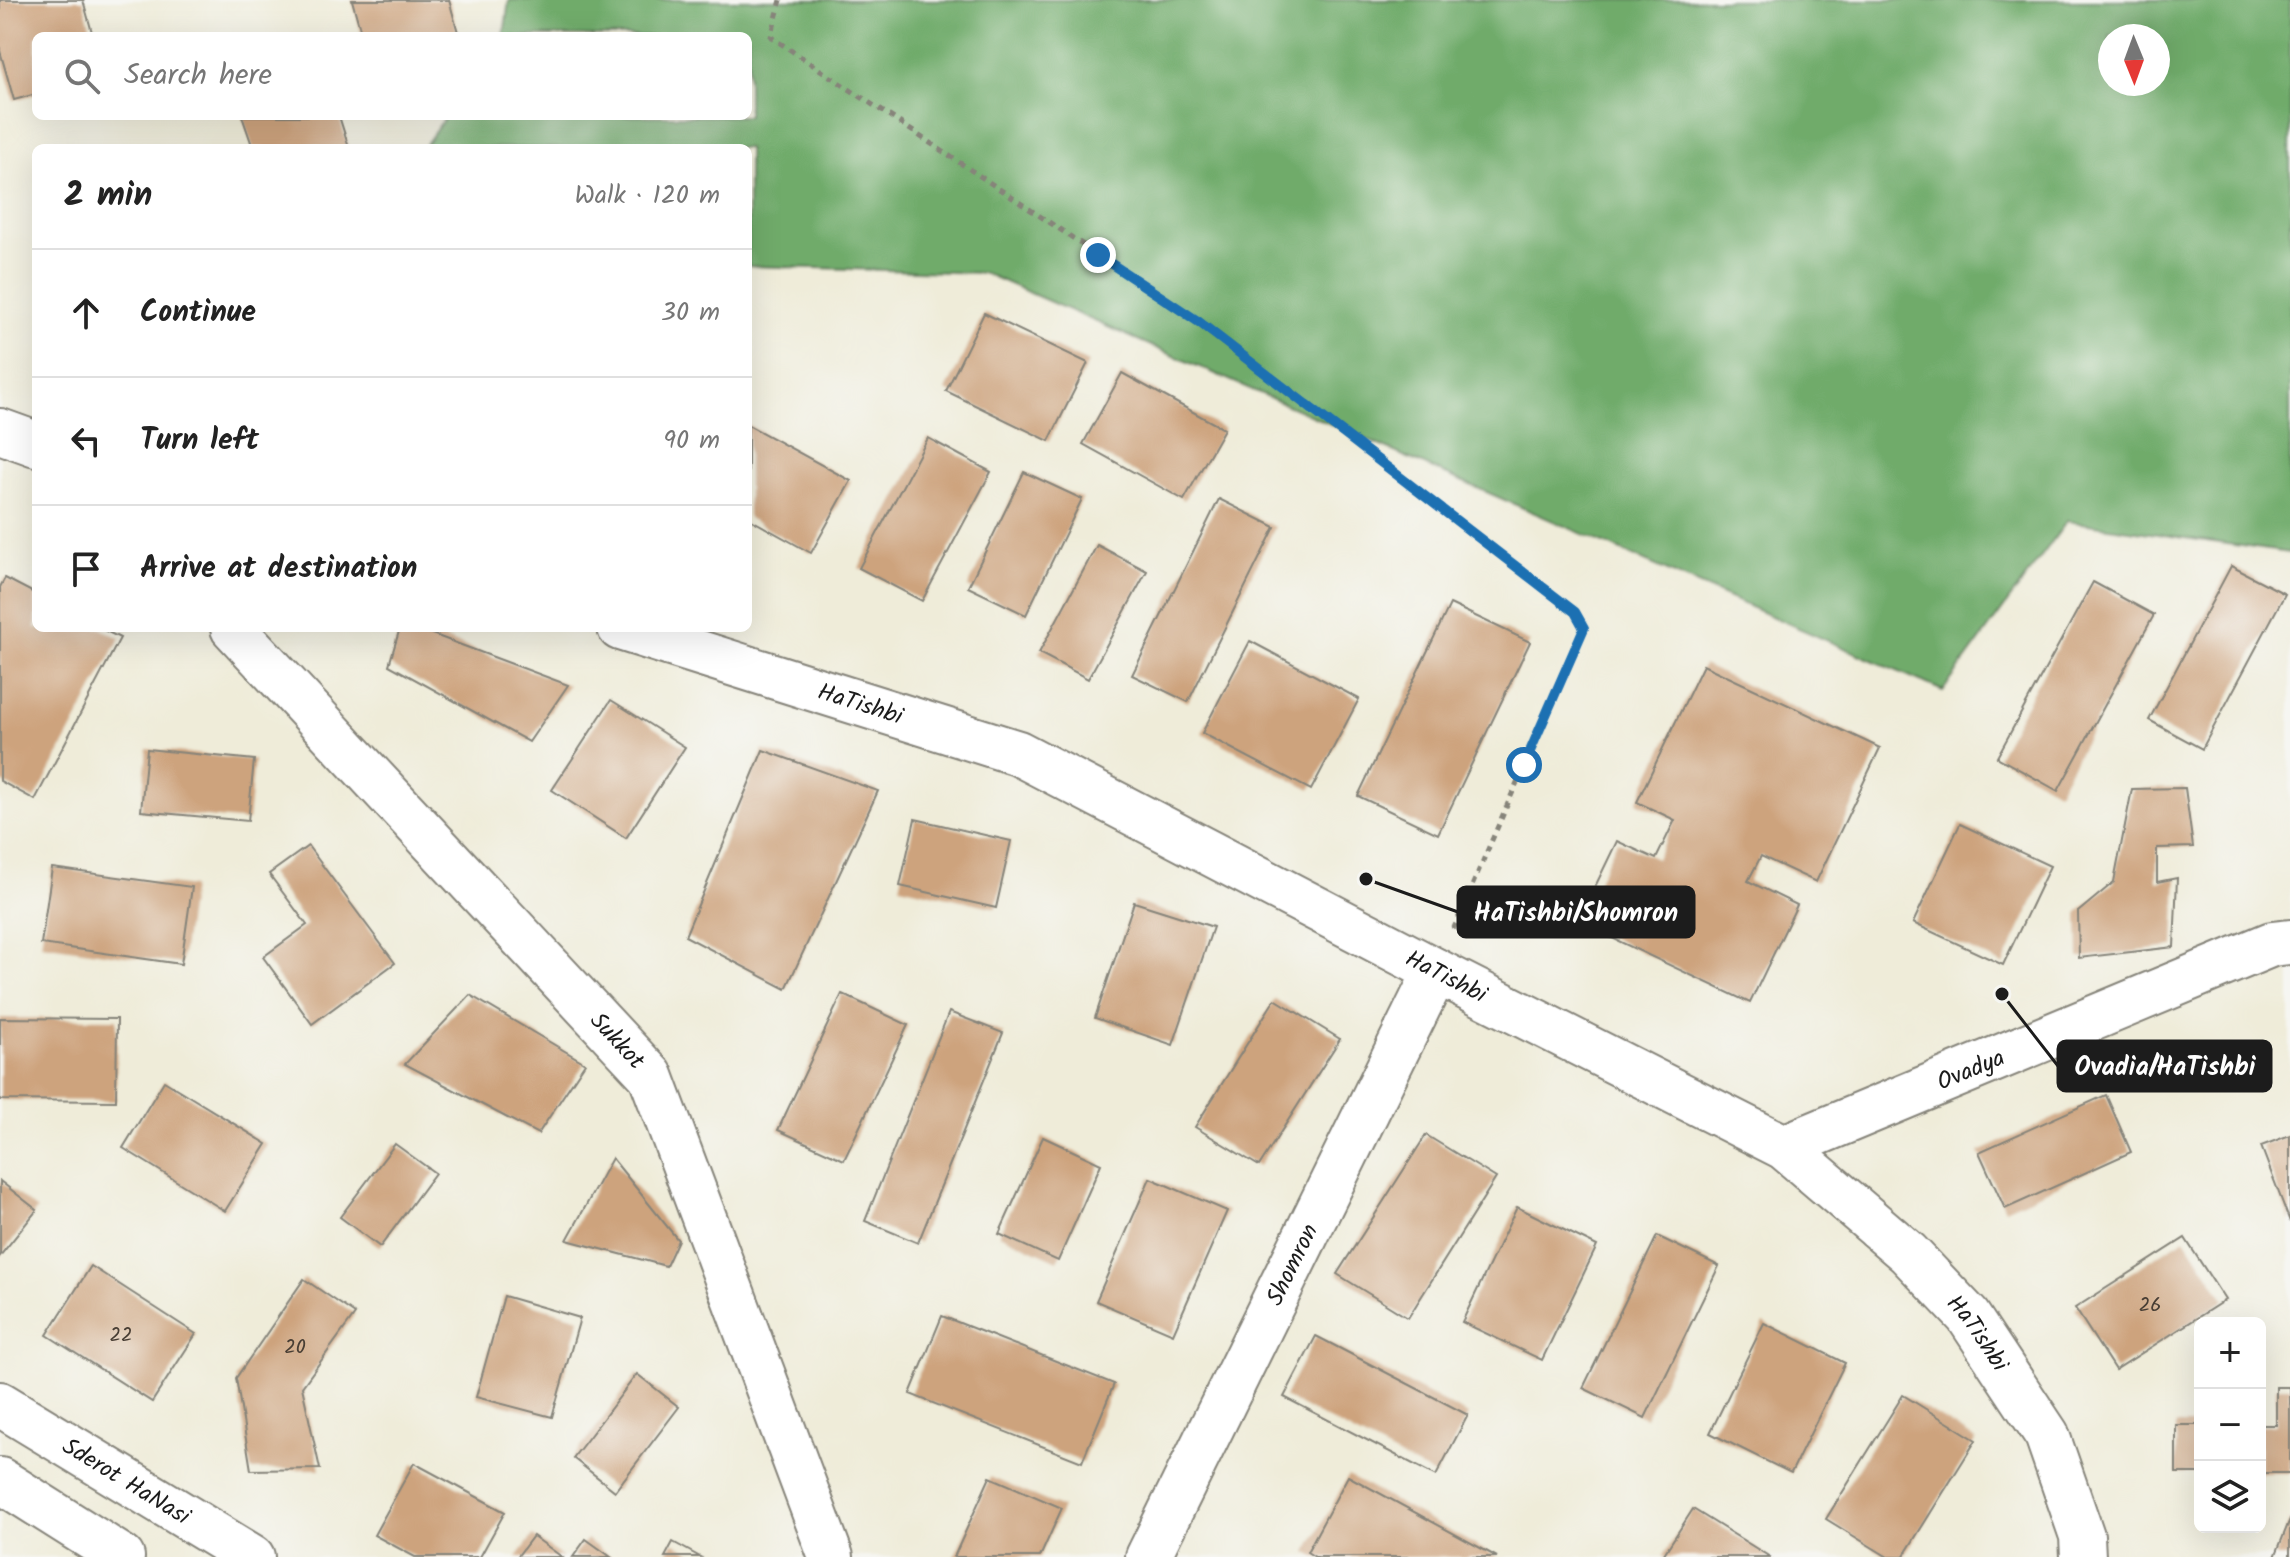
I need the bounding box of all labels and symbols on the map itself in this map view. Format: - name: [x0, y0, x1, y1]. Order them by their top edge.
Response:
- north arrow: [2098, 24, 2170, 96]
- route end: [1080, 237, 1116, 273]
- street label: HaTishbi: [812, 673, 909, 737]
- route start: [1506, 747, 1542, 783]
- callout: HaTishbi/Shomron: [1458, 887, 1694, 937]
- text: HaTishbi/Shomron: [1474, 893, 1678, 935]
- street label: HaTishbi: [1398, 940, 1494, 1015]
- street label: Sukkot: [580, 1004, 654, 1080]
- street label: Ovadya: [1931, 1039, 2011, 1102]
- callout: Ovadia/HaTishbi: [2058, 1041, 2271, 1091]
- text: Ovadia/HaTishbi: [2074, 1047, 2257, 1089]
- street label: Shomron: [1256, 1217, 1330, 1313]
- street label: HaTishbi: [1936, 1286, 2019, 1381]
- house number: 26: [2139, 1290, 2161, 1322]
- house number: 22: [109, 1320, 133, 1352]
- house number: 20: [284, 1332, 306, 1364]
- street label: Sderot HaNasi: [54, 1428, 199, 1537]

